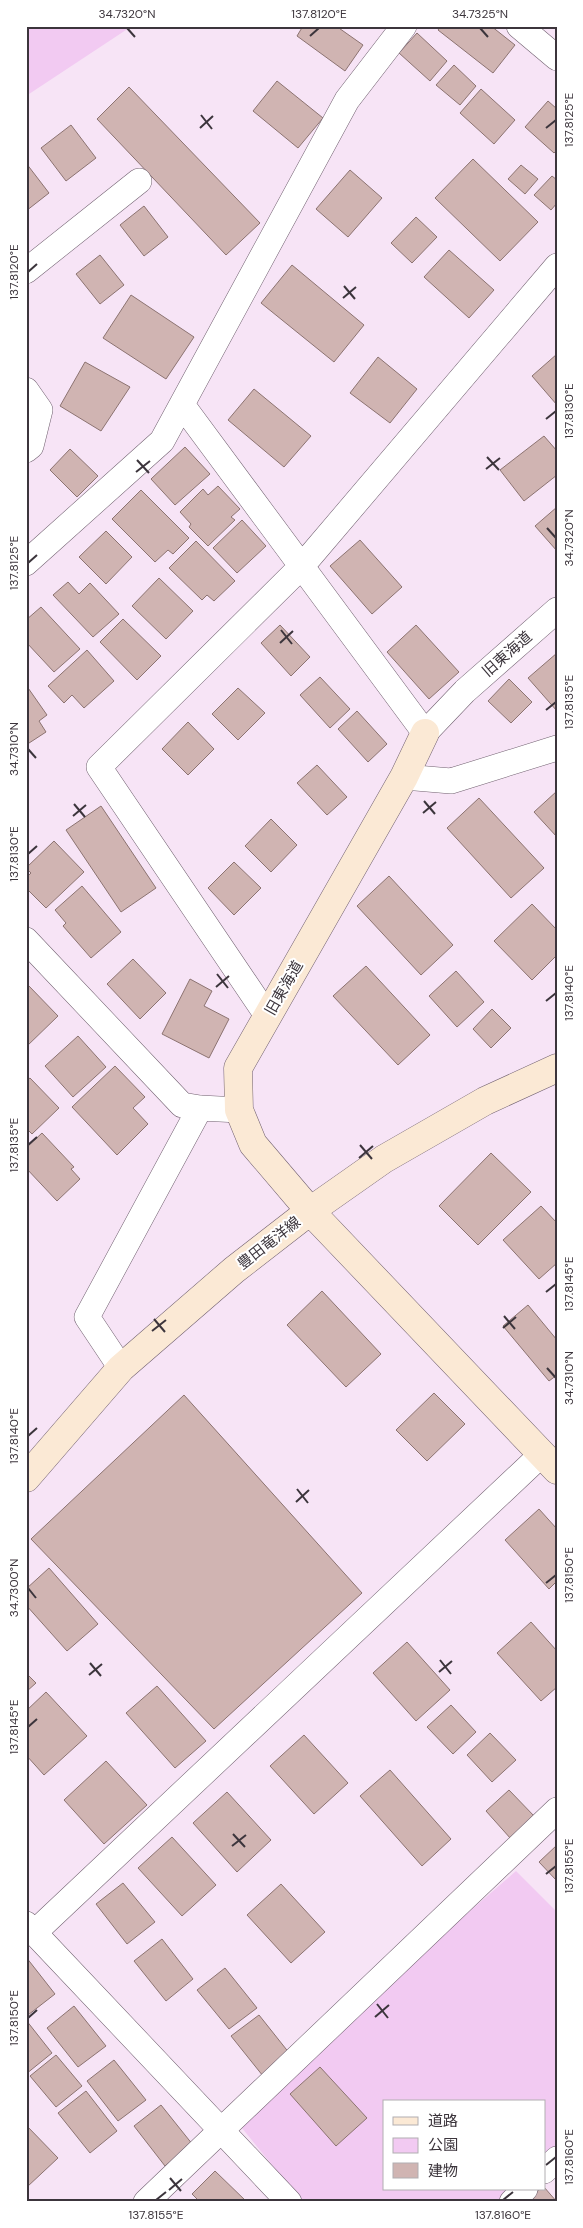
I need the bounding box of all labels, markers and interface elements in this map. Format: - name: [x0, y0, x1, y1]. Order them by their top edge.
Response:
- text: 34.7320°N: [99, 6, 156, 22]
- text: 137.8120°E: [291, 6, 347, 22]
- text: 34.7325°N: [452, 6, 508, 22]
- text: 137.8125°E: [561, 92, 577, 147]
- text: 137.8120°E: [6, 244, 22, 300]
- text: 137.8130°E: [561, 383, 577, 439]
- text: 34.7320°N: [561, 510, 577, 567]
- text: 137.8125°E: [6, 535, 22, 590]
- street label: 旧東海道: [478, 627, 536, 681]
- text: 137.8135°E: [561, 674, 577, 729]
- text: 34.7310°N: [6, 722, 22, 776]
- text: 137.8130°E: [6, 826, 22, 882]
- street label: 旧東海道: [260, 957, 308, 1019]
- text: 137.8140°E: [561, 965, 577, 1021]
- text: 137.8135°E: [6, 1117, 22, 1172]
- street label: 豊田竜洋線: [233, 1212, 305, 1274]
- text: 137.8145°E: [561, 1256, 577, 1312]
- text: 34.7310°N: [561, 1351, 577, 1405]
- text: 137.8140°E: [6, 1408, 22, 1464]
- text: 137.8150°E: [561, 1547, 577, 1603]
- text: 34.7300°N: [6, 1559, 22, 1617]
- text: 137.8145°E: [6, 1699, 22, 1755]
- text: 137.8155°E: [561, 1838, 577, 1894]
- text: 137.8150°E: [6, 1990, 22, 2046]
- legend: [383, 2100, 546, 2190]
- text: 道路: [428, 2111, 458, 2131]
- text: 137.8160°E: [561, 2129, 577, 2185]
- text: 公園: [428, 2135, 458, 2155]
- text: 建物: [428, 2161, 458, 2181]
- text: 137.8155°E: [128, 2207, 184, 2223]
- text: 137.8160°E: [475, 2207, 531, 2223]

